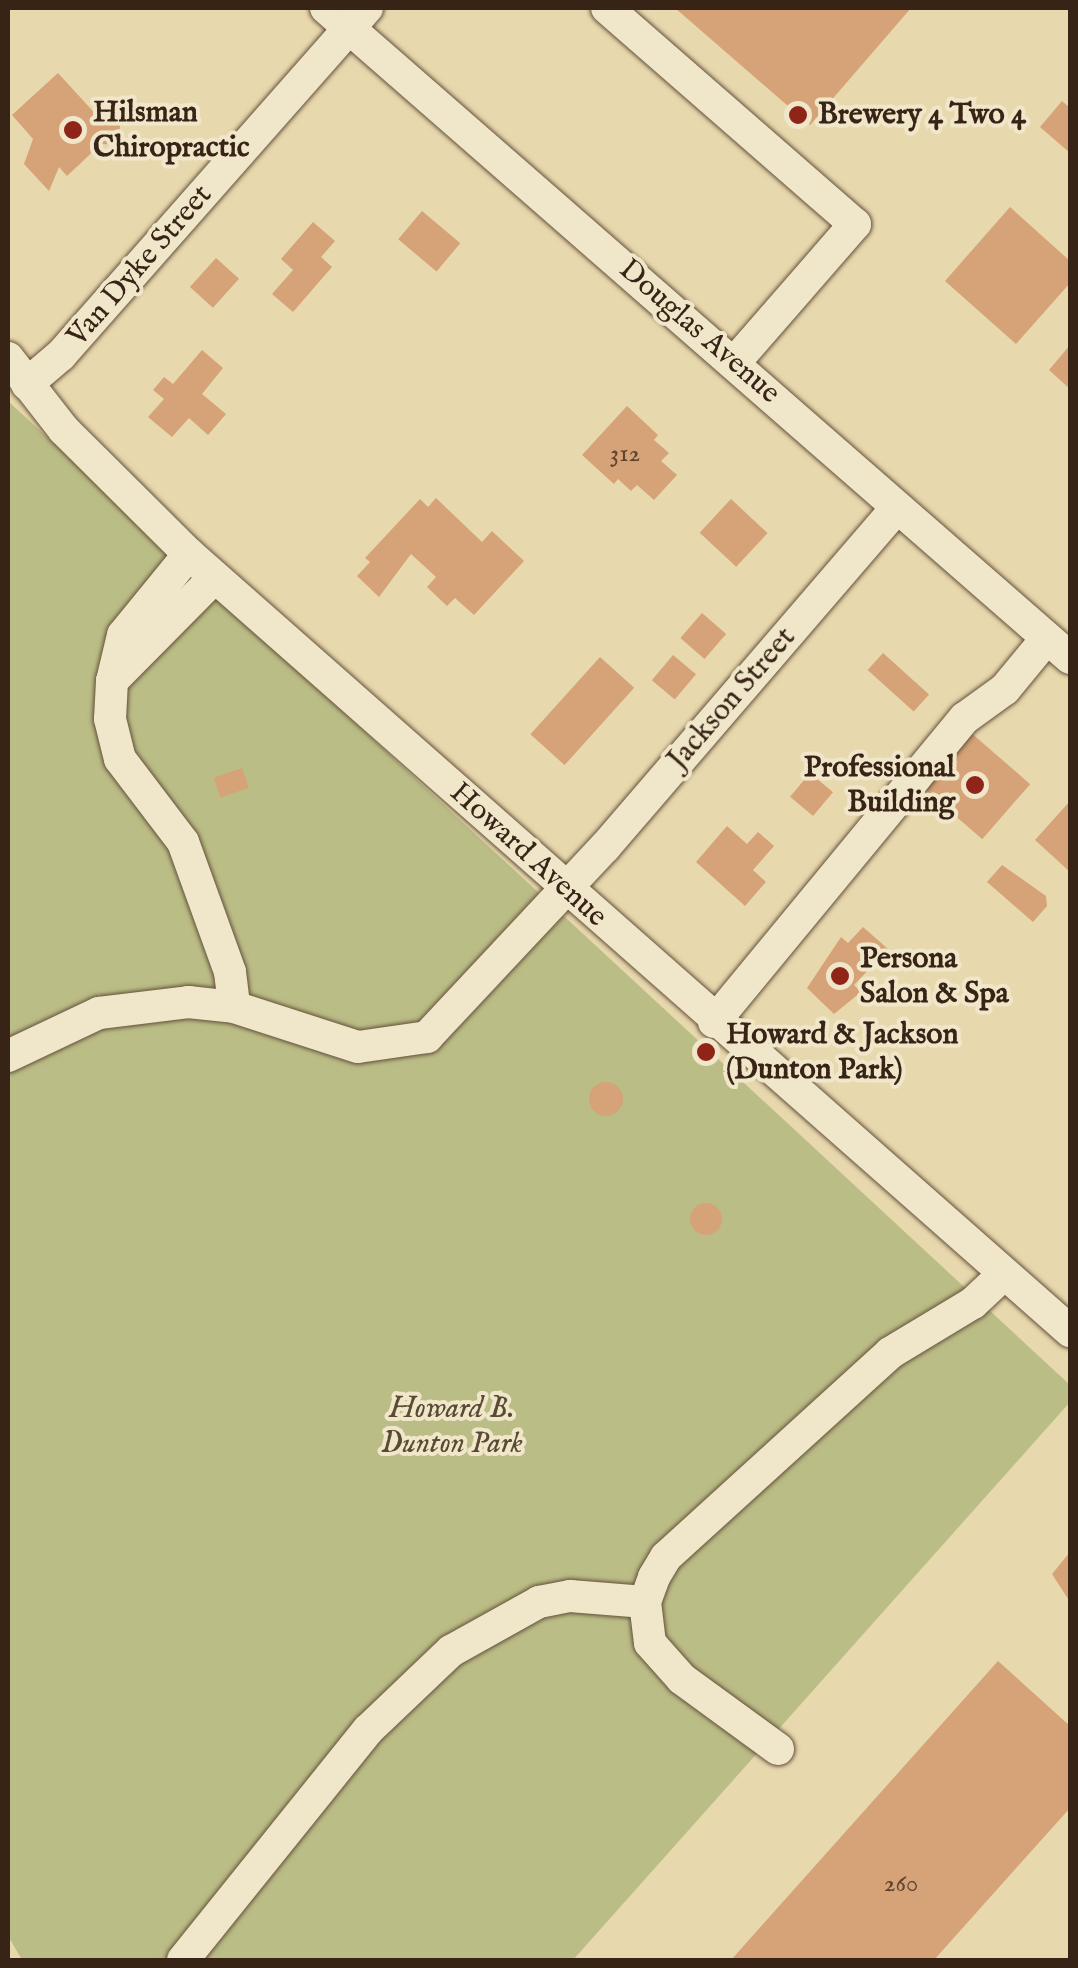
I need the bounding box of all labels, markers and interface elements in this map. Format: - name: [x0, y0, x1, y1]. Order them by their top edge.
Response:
- place label: Hilsman Chiropractic: [93, 95, 250, 166]
- place label: Brewery 4 Two 4: [818, 97, 1026, 133]
- marker: Brewery 4 Two 4: [787, 104, 809, 126]
- marker: Hilsman Chiropractic: [62, 119, 84, 141]
- street label: Van Dyke Street: [60, 178, 220, 354]
- street label: Douglas Avenue: [611, 252, 787, 412]
- house number: 312: [610, 439, 640, 469]
- street label: Jackson Street: [660, 620, 804, 778]
- place label: Professional Building: [804, 750, 955, 820]
- marker: Professional Building: [964, 774, 986, 796]
- street label: Howard Avenue: [442, 775, 614, 935]
- place label: Persona Salon & Spa: [860, 941, 1009, 1012]
- marker: Persona Salon & Spa: [829, 965, 851, 987]
- place label: Howard & Jackson (Dunton Park): [726, 1017, 958, 1088]
- marker: Howard & Jackson (Dunton Park): [695, 1041, 717, 1063]
- park label: Howard B. Dunton Park: [381, 1391, 523, 1462]
- house number: 260: [884, 1869, 918, 1899]

